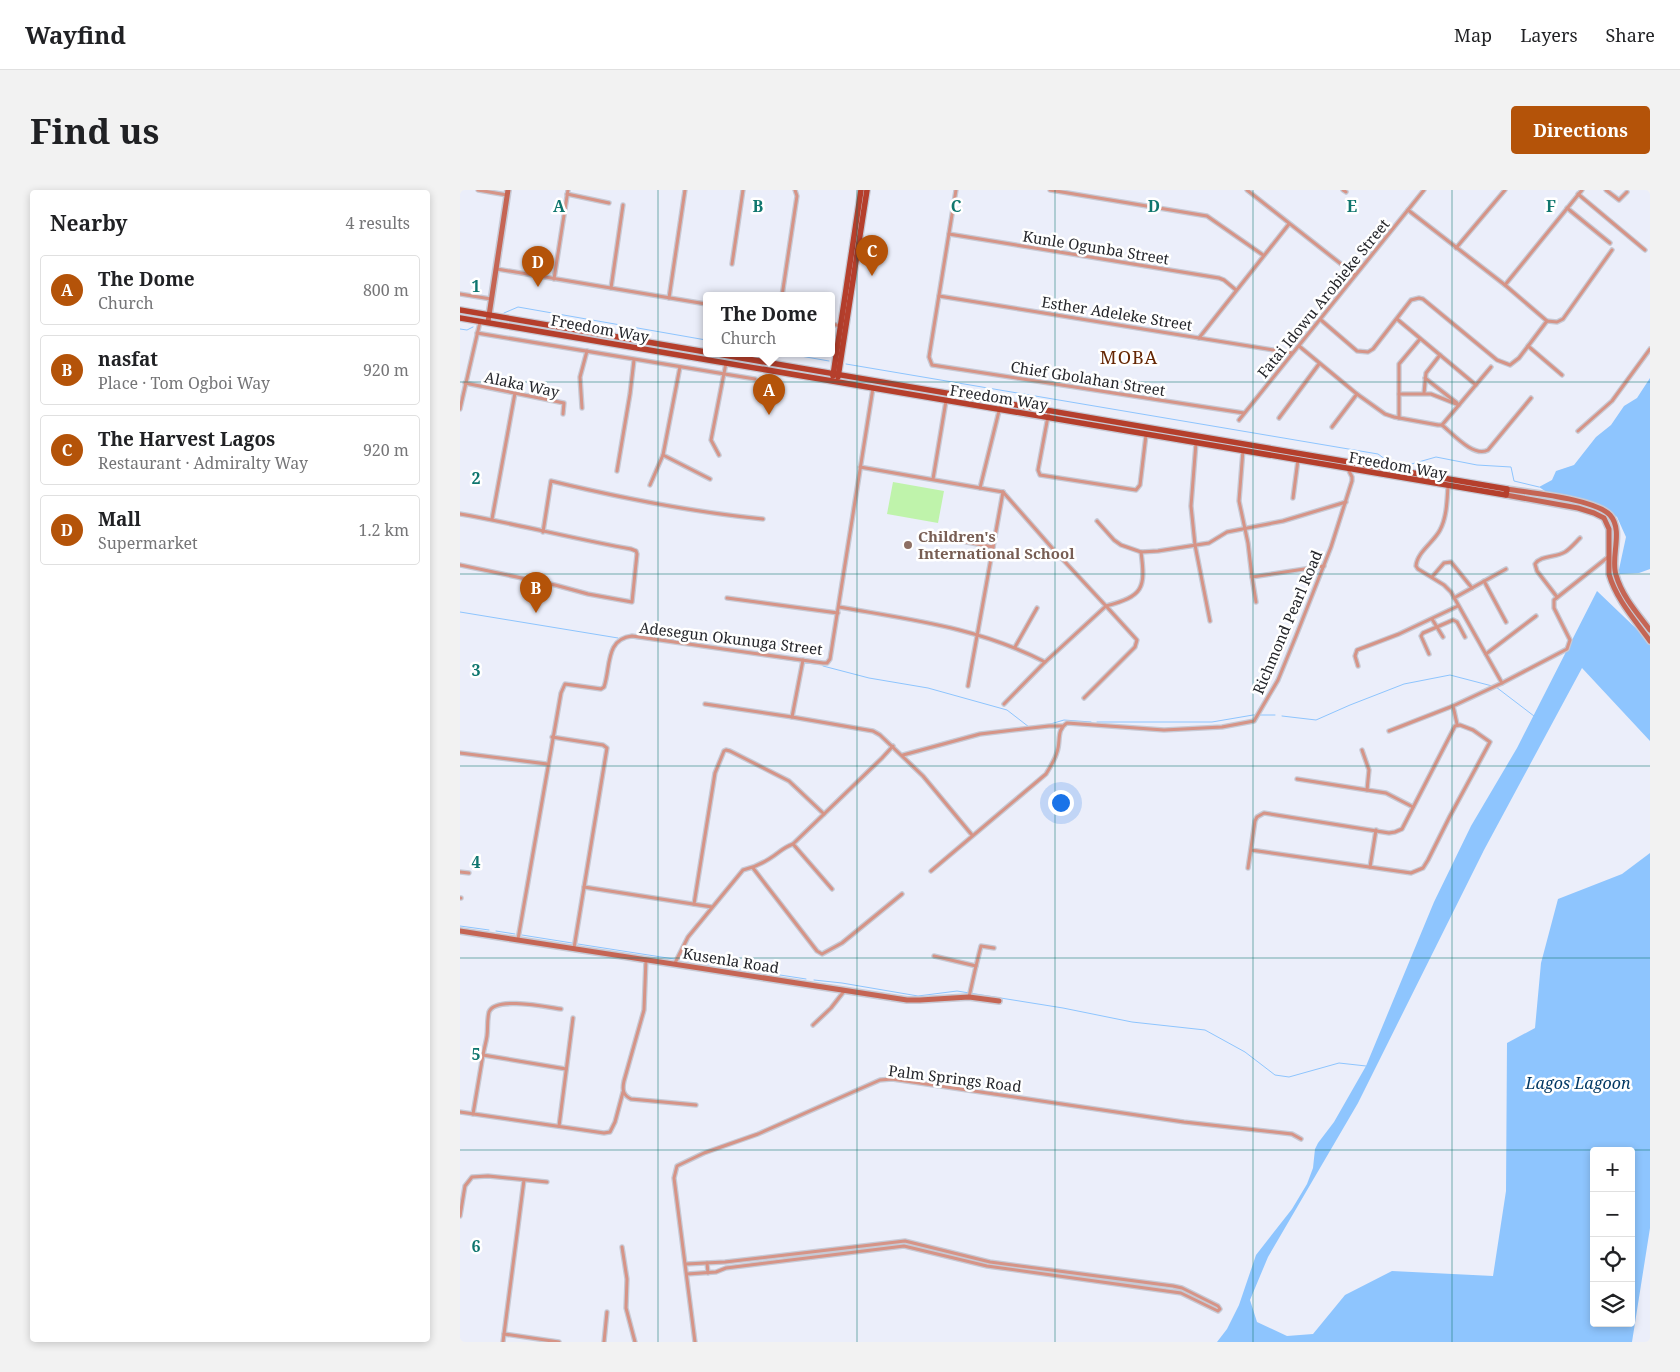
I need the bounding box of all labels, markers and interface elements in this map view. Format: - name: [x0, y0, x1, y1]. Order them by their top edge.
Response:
- text: Wayfind: [25, 18, 126, 51]
- text: Map: [1454, 23, 1492, 47]
- text: Layers: [1520, 23, 1578, 47]
- text: Share: [1606, 23, 1655, 47]
- button: Directions: [1511, 106, 1650, 154]
- text: Find us: [30, 107, 159, 154]
- text: A: [553, 195, 566, 217]
- text: B: [753, 195, 764, 217]
- text: C: [951, 195, 962, 217]
- text: D: [1148, 195, 1160, 217]
- text: E: [1347, 195, 1357, 217]
- text: F: [1546, 195, 1556, 217]
- text: Nearby: [50, 209, 128, 237]
- text: 4 results: [346, 212, 410, 234]
- street label: Fatai Idowu Arobieke Street: [1252, 214, 1394, 382]
- street label: Kunle Ogunba Street: [1021, 226, 1171, 268]
- pin: C: [856, 235, 888, 276]
- pin: D: [522, 246, 554, 287]
- text: The Dome: [98, 266, 195, 292]
- text: 1: [471, 275, 481, 297]
- text: A: [61, 279, 73, 301]
- text: 800 m: [363, 279, 409, 301]
- street label: Esther Adeleke Street: [1040, 291, 1194, 335]
- text: Church: [98, 292, 154, 314]
- popup: [703, 292, 835, 357]
- text: The Dome: [721, 301, 817, 327]
- street label: Freedom Way: [549, 310, 651, 347]
- text: Church: [721, 327, 776, 349]
- district label: MOBA: [1100, 345, 1158, 369]
- text: nasfat: [98, 346, 158, 372]
- street label: Chief Gbolahan Street: [1009, 356, 1167, 400]
- text: B: [62, 359, 72, 381]
- text: 920 m: [363, 359, 409, 381]
- street label: Alaka Way: [483, 366, 562, 402]
- text: Place · Tom Ogboi Way: [98, 372, 270, 394]
- pin: A: [753, 374, 785, 415]
- street label: Freedom Way: [948, 379, 1050, 415]
- text: The Harvest Lagos: [98, 426, 275, 452]
- text: C: [62, 439, 72, 461]
- text: 920 m: [363, 439, 409, 461]
- street label: Freedom Way: [1347, 447, 1449, 484]
- text: Restaurant · Admiralty Way: [98, 452, 308, 474]
- text: 2: [471, 467, 481, 489]
- text: Mall: [98, 506, 141, 532]
- text: D: [61, 519, 73, 541]
- text: 1.2 km: [358, 519, 409, 541]
- place label: Children's International School: [918, 526, 1075, 563]
- text: Supermarket: [98, 532, 198, 554]
- marker: Children's International School: [902, 539, 914, 551]
- street label: Richmond Pearl Road: [1248, 547, 1326, 697]
- pin: B: [520, 572, 552, 613]
- street label: Adesegun Okunuga Street: [638, 617, 824, 659]
- text: 3: [471, 659, 481, 681]
- your location: [1048, 790, 1074, 816]
- text: 4: [471, 851, 481, 873]
- street label: Kusenla Road: [681, 943, 781, 977]
- text: 5: [471, 1043, 481, 1065]
- street label: Palm Springs Road: [887, 1060, 1023, 1096]
- water label: Lagos Lagoon: [1525, 1072, 1631, 1094]
- map controls: [1590, 1147, 1635, 1327]
- button: +: [1590, 1147, 1635, 1192]
- button: −: [1590, 1192, 1635, 1237]
- text: 6: [471, 1235, 481, 1257]
- button: locate: [1590, 1237, 1635, 1282]
- button: layers: [1590, 1282, 1635, 1327]

